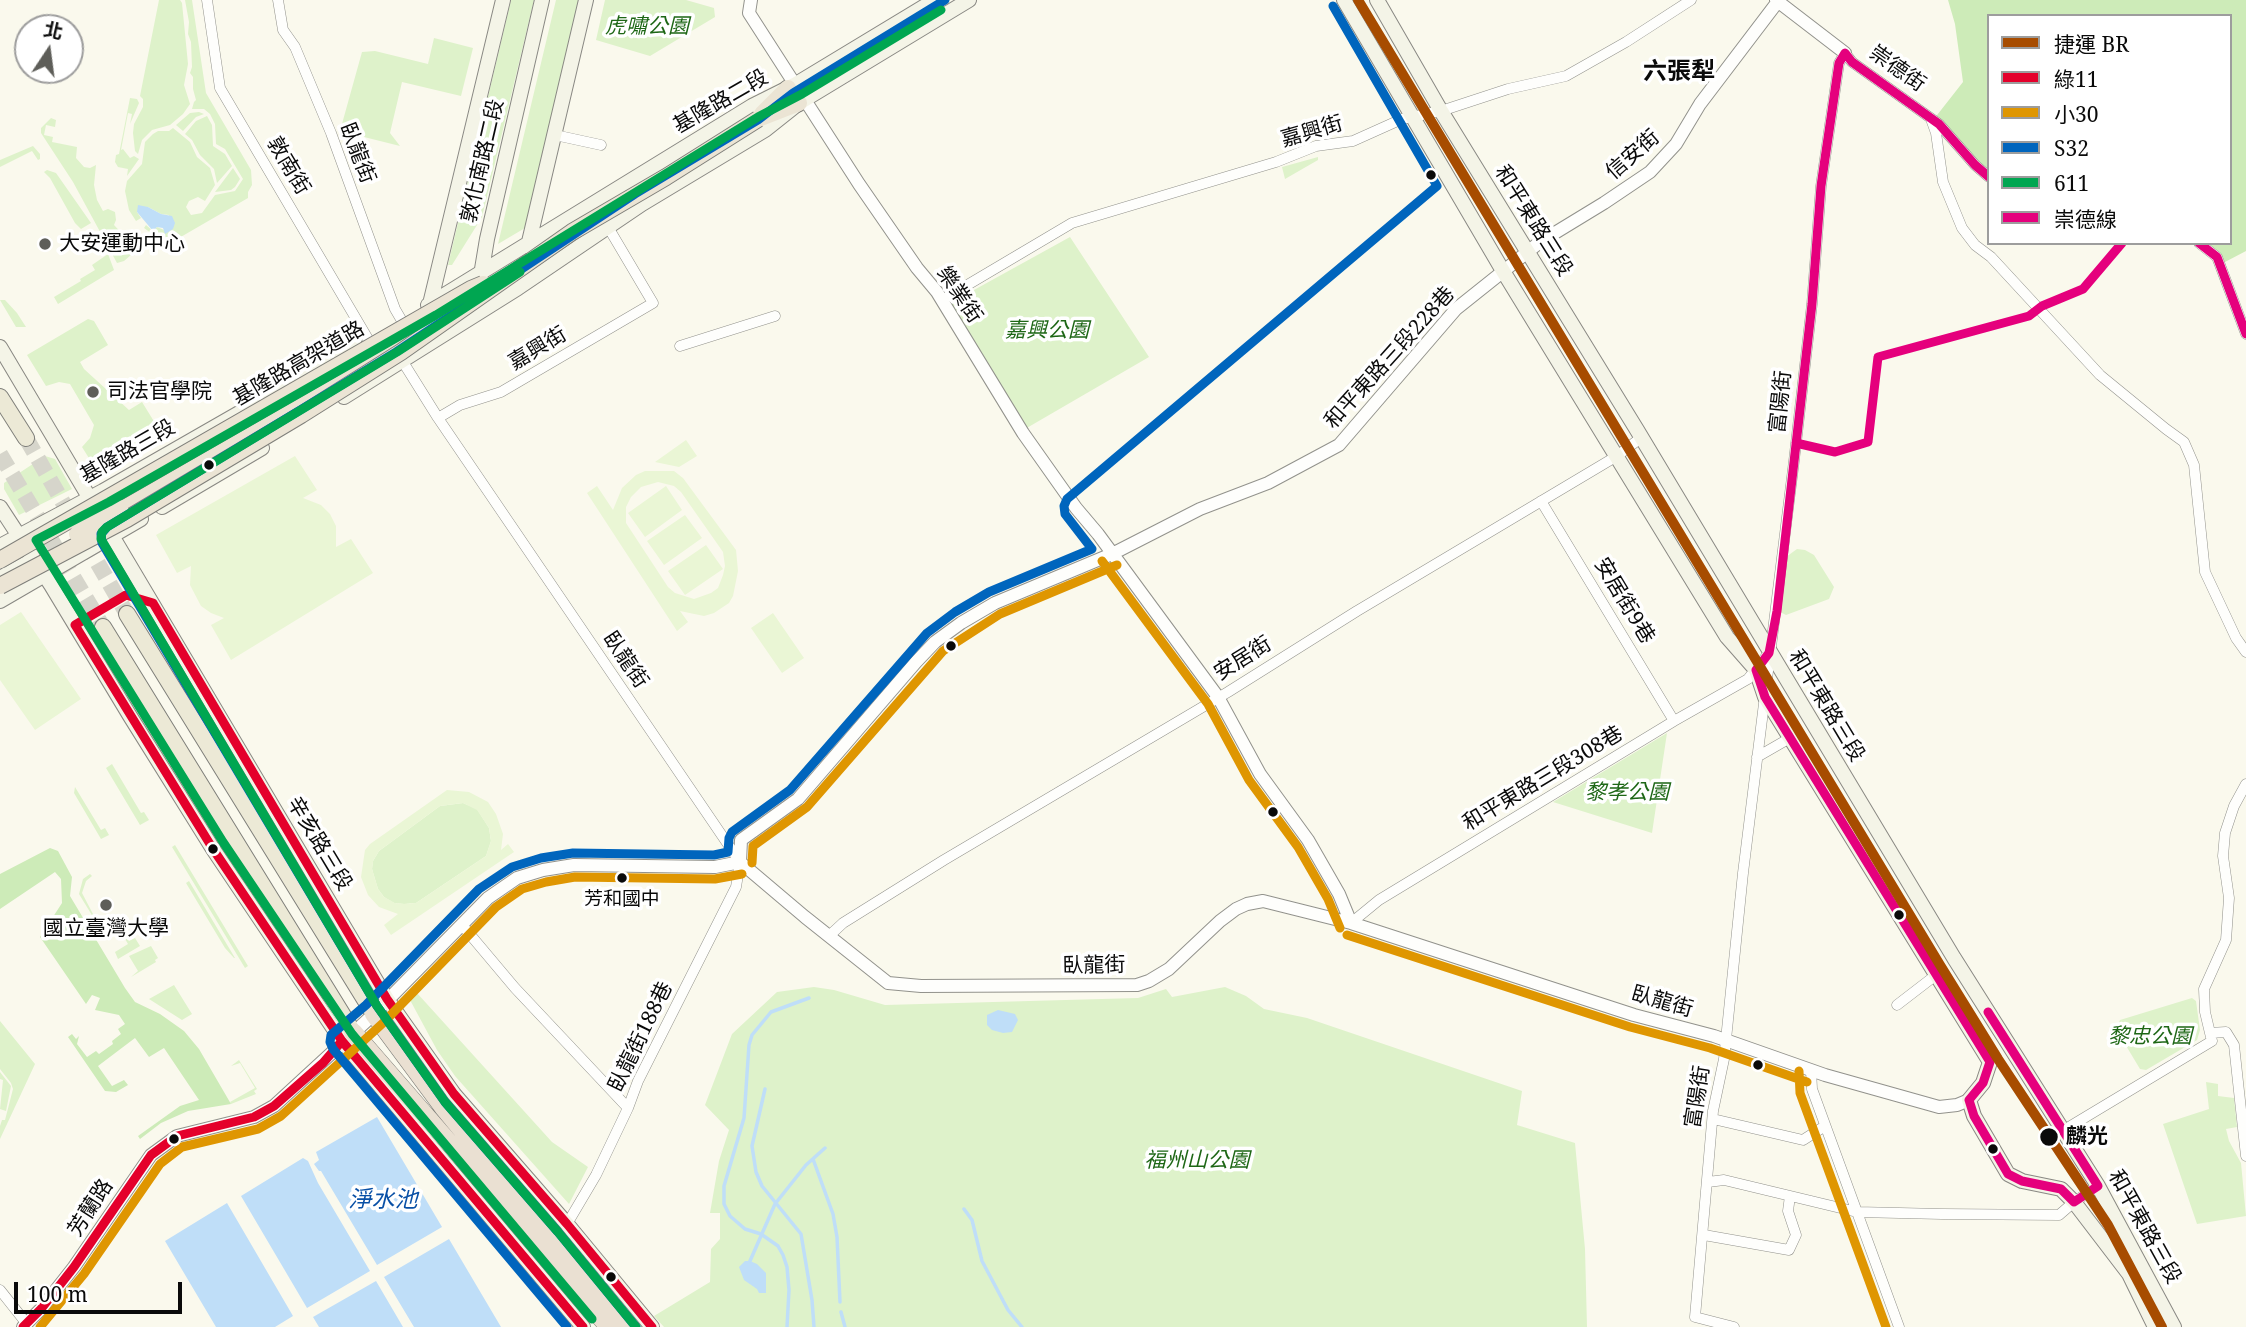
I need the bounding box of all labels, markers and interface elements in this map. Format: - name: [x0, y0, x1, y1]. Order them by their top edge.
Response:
- north arrow: [14, 14, 84, 84]
- park label: 虎嘯公園: [605, 14, 689, 40]
- legend: [1987, 14, 2232, 245]
- text: 北: [41, 16, 65, 45]
- text: 捷運 BR: [2054, 30, 2129, 58]
- street label: 崇德街: [1864, 41, 1930, 97]
- district label: 六張犁: [1643, 58, 1715, 86]
- street label: 基隆路二段: [669, 65, 773, 139]
- text: 綠11: [2054, 65, 2098, 93]
- street label: 敦化南路二段: [457, 97, 509, 225]
- text: 小30: [2054, 100, 2098, 128]
- street label: 嘉興街: [1278, 111, 1346, 153]
- street label: 臥龍街: [334, 119, 380, 187]
- street label: 信安街: [1601, 125, 1665, 185]
- street label: 敦南街: [261, 133, 315, 199]
- text: S32: [2054, 134, 2089, 162]
- street label: 和平東路三段: [1489, 161, 1577, 281]
- unlabelled marker: [1424, 168, 1438, 182]
- text: 611: [2054, 169, 2089, 197]
- text: 崇德線: [2054, 205, 2117, 233]
- place label: 大安運動中心: [59, 231, 185, 257]
- marker: 大安運動中心: [37, 236, 53, 252]
- street label: 樂業街: [931, 262, 987, 328]
- street label: 和平東路三段228巷: [1320, 282, 1460, 434]
- street label: 基隆路高架道路: [229, 316, 369, 412]
- park label: 嘉興公園: [1005, 318, 1089, 344]
- street label: 嘉興街: [505, 322, 571, 376]
- street label: 富陽街: [1765, 369, 1797, 435]
- place label: 司法官學院: [107, 379, 212, 405]
- marker: 司法官學院: [85, 384, 101, 400]
- street label: 基隆路三段: [76, 415, 180, 489]
- unlabelled marker: [202, 458, 216, 472]
- street label: 安居街9巷: [1589, 553, 1659, 649]
- street label: 臥龍街: [597, 627, 653, 693]
- street label: 安居街: [1210, 632, 1276, 686]
- unlabelled marker: [944, 639, 958, 653]
- street label: 和平東路三段: [1783, 646, 1869, 766]
- street label: 和平東路三段308巷: [1458, 721, 1628, 837]
- park label: 黎孝公園: [1585, 780, 1669, 806]
- street label: 辛亥路三段: [281, 793, 357, 895]
- unlabelled marker: [1266, 805, 1280, 819]
- unlabelled marker: [206, 842, 220, 856]
- marker: 芳和國中: [615, 871, 629, 885]
- place label: 芳和國中: [584, 889, 660, 911]
- marker: 國立臺灣大學: [98, 897, 114, 913]
- unlabelled marker: [1892, 908, 1906, 922]
- place label: 國立臺灣大學: [43, 916, 169, 942]
- street label: 臥龍街: [1062, 953, 1126, 979]
- street label: 臥龍街188巷: [604, 978, 678, 1096]
- street label: 臥龍街: [1628, 981, 1696, 1023]
- park label: 黎忠公園: [2108, 1024, 2192, 1050]
- unlabelled marker: [1751, 1058, 1765, 1072]
- street label: 富陽街: [1681, 1064, 1715, 1130]
- place label: 麟光: [2066, 1124, 2108, 1150]
- marker: 麟光: [2038, 1126, 2060, 1148]
- unlabelled marker: [167, 1132, 181, 1146]
- unlabelled marker: [1986, 1142, 2000, 1156]
- park label: 福州山公園: [1145, 1148, 1249, 1174]
- street label: 和平東路三段: [2102, 1166, 2186, 1288]
- street label: 芳蘭路: [63, 1175, 119, 1241]
- water label: 淨水池: [349, 1186, 417, 1214]
- scale bar: [18, 1268, 186, 1312]
- unlabelled marker: [604, 1270, 618, 1284]
- text: 100 m: [27, 1280, 88, 1308]

